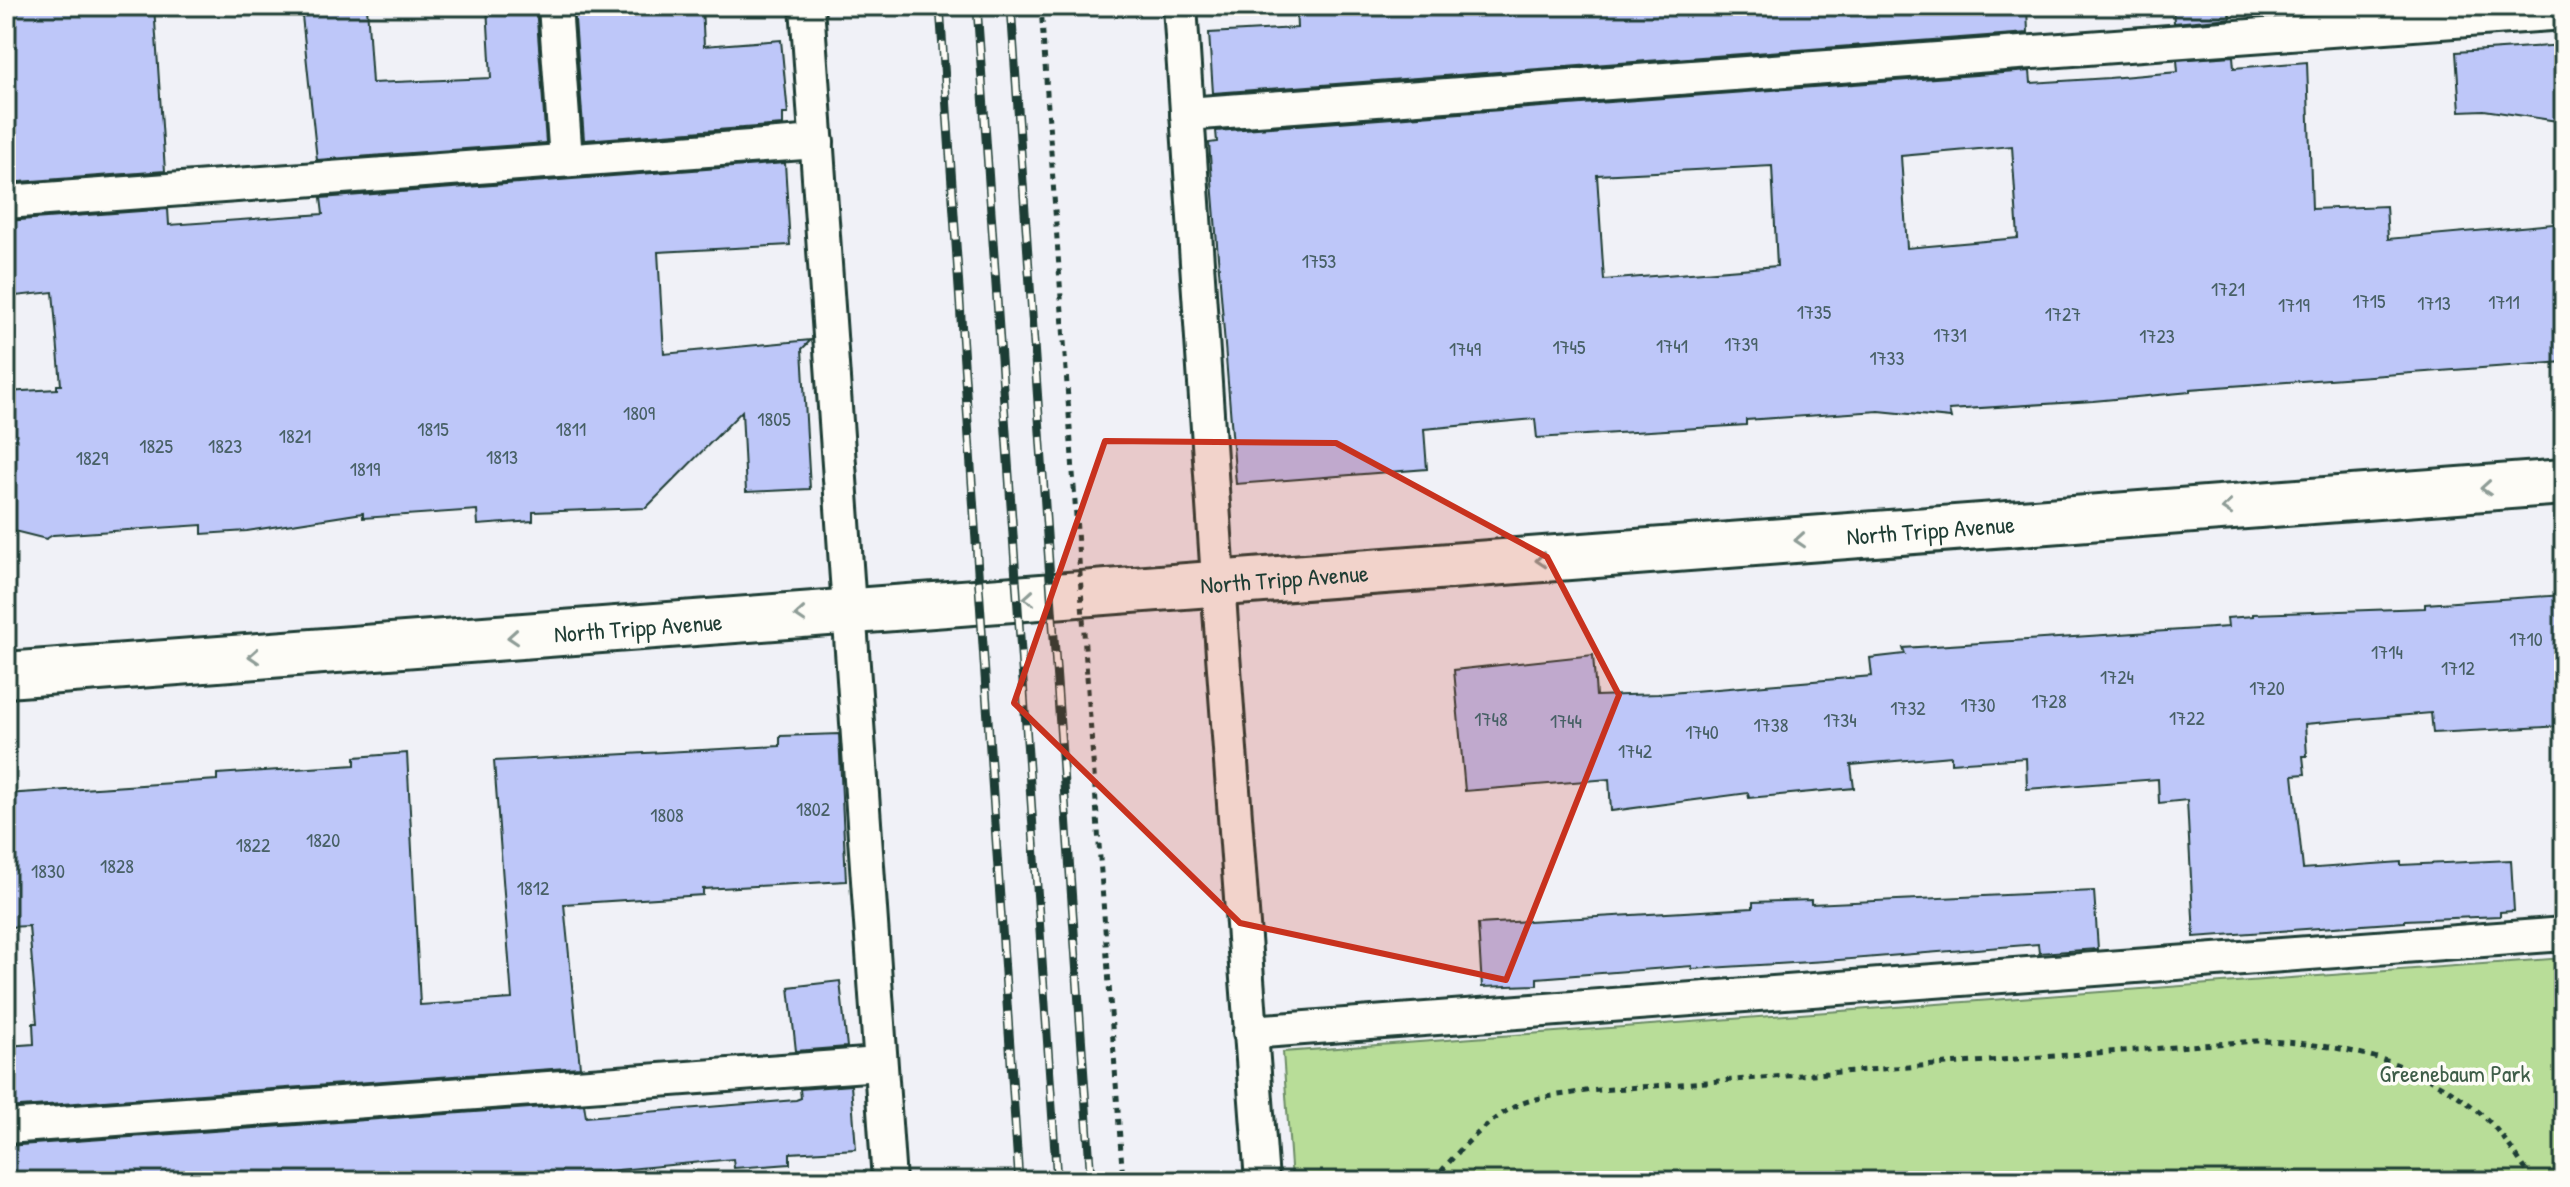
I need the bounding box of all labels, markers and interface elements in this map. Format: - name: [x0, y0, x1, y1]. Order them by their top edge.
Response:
- house number: 1753: [1302, 247, 1336, 274]
- house number: 1721: [2211, 275, 2245, 302]
- house number: 1715: [2353, 287, 2386, 314]
- house number: 1711: [2488, 288, 2520, 315]
- house number: 1713: [2417, 289, 2451, 316]
- house number: 1719: [2278, 291, 2310, 318]
- house number: 1735: [1797, 298, 1832, 325]
- house number: 1727: [2045, 300, 2081, 327]
- house number: 1731: [1933, 321, 1967, 348]
- house number: 1723: [2139, 322, 2175, 349]
- house number: 1739: [1724, 330, 1758, 357]
- house number: 1741: [1656, 332, 1688, 359]
- house number: 1745: [1552, 333, 1586, 360]
- house number: 1749: [1449, 335, 1481, 362]
- house number: 1733: [1869, 344, 1905, 371]
- house number: 1809: [623, 399, 655, 426]
- house number: 1805: [757, 405, 791, 432]
- house number: 1815: [417, 415, 449, 442]
- house number: 1811: [556, 415, 586, 442]
- house number: 1821: [279, 422, 311, 449]
- house number: 1825: [139, 432, 173, 459]
- house number: 1823: [208, 432, 242, 459]
- house number: 1813: [486, 443, 518, 470]
- house number: 1829: [76, 444, 108, 471]
- house number: 1819: [350, 455, 380, 482]
- one-way arrow: [2479, 479, 2492, 496]
- one-way arrow: [2220, 499, 2233, 516]
- street label: North Tripp Avenue: [1845, 507, 2016, 552]
- one-way arrow: [1793, 531, 1806, 548]
- one-way arrow: [1534, 551, 1547, 568]
- street label: North Tripp Avenue: [1199, 556, 1370, 601]
- one-way arrow: [1022, 589, 1035, 606]
- street label: North Tripp Avenue: [553, 605, 724, 650]
- one-way arrow: [793, 606, 806, 623]
- house number: 1710: [2509, 625, 2543, 652]
- one-way arrow: [506, 628, 519, 645]
- house number: 1714: [2371, 638, 2403, 665]
- one-way arrow: [247, 647, 260, 664]
- house number: 1712: [2441, 654, 2476, 681]
- house number: 1724: [2100, 663, 2134, 690]
- house number: 1720: [2249, 674, 2285, 701]
- house number: 1728: [2031, 687, 2067, 714]
- house number: 1730: [1960, 691, 1996, 718]
- house number: 1732: [1890, 694, 1926, 721]
- house number: 1722: [2169, 704, 2206, 731]
- house number: 1748: [1474, 705, 1508, 732]
- house number: 1734: [1823, 706, 1857, 733]
- house number: 1744: [1550, 707, 1582, 734]
- house number: 1738: [1754, 711, 1788, 738]
- house number: 1740: [1685, 718, 1719, 745]
- house number: 1742: [1618, 737, 1653, 764]
- house number: 1802: [796, 795, 831, 822]
- house number: 1808: [650, 801, 684, 828]
- house number: 1820: [306, 826, 340, 853]
- house number: 1822: [236, 831, 271, 858]
- house number: 1828: [100, 852, 134, 879]
- house number: 1830: [31, 857, 65, 884]
- house number: 1812: [517, 874, 550, 901]
- park label: Greenebaum Park: [2379, 1057, 2531, 1089]

